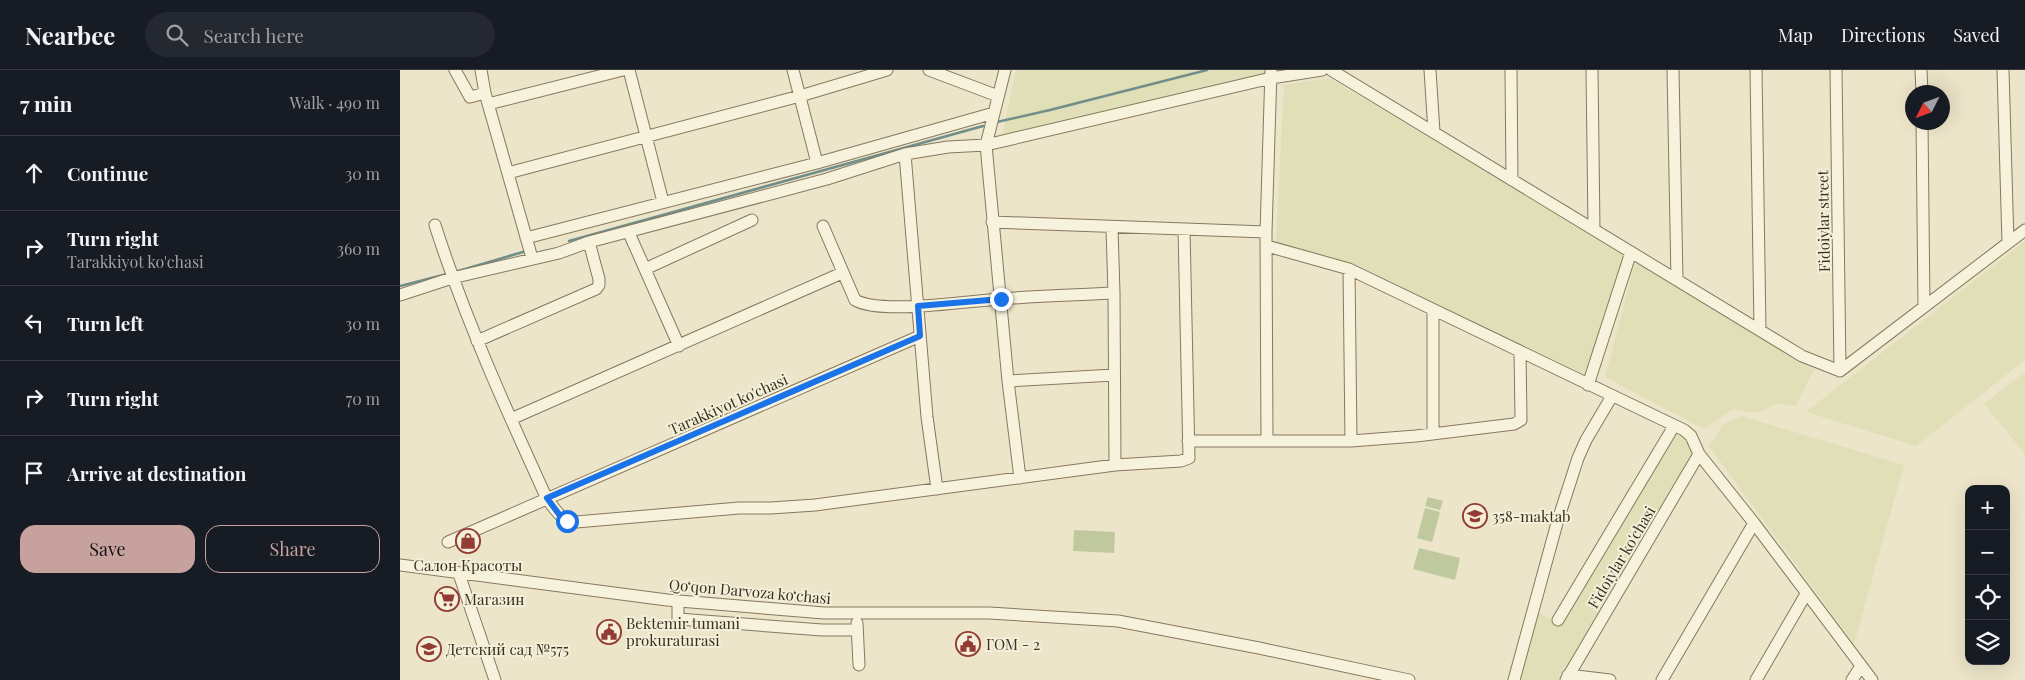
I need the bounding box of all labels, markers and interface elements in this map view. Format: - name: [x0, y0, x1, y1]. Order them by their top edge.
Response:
- search box: [145, 12, 495, 57]
- text: Nearbee: [25, 19, 115, 51]
- icon: search: [163, 21, 191, 49]
- text: Search here: [203, 22, 304, 48]
- text: Map: [1778, 23, 1813, 47]
- text: Directions: [1841, 23, 1925, 47]
- text: Saved: [1953, 23, 2000, 47]
- north arrow: [1905, 85, 1950, 130]
- text: 7 min: [20, 89, 73, 117]
- text: Walk · 490 m: [289, 92, 380, 113]
- icon: ahead: [20, 159, 48, 187]
- text: Continue: [67, 160, 148, 186]
- text: 30 m: [345, 163, 380, 184]
- street label: Fidoiylar street: [1812, 169, 1834, 272]
- text: Turn right: [67, 225, 159, 251]
- icon: right: [20, 234, 48, 262]
- text: 360 m: [337, 238, 380, 259]
- text: Tarakkiyot ko'chasi: [67, 251, 204, 272]
- route end: [990, 288, 1013, 311]
- icon: left: [20, 309, 48, 337]
- text: Turn left: [67, 310, 144, 336]
- text: 30 m: [345, 313, 380, 334]
- street label: Tarakkiyot ko'chasi: [665, 369, 791, 439]
- icon: right: [20, 384, 48, 412]
- text: Turn right: [67, 385, 159, 411]
- text: 70 m: [346, 388, 380, 409]
- icon: arrive: [20, 459, 48, 487]
- text: Arrive at destination: [67, 460, 247, 486]
- map controls: [1965, 485, 2010, 665]
- button: +: [1965, 485, 2010, 530]
- street label: Fidoiylar ko'chasi: [1583, 502, 1660, 612]
- school or university icon: 358-maktab: [1462, 503, 1488, 529]
- place label: 358-maktab: [1492, 506, 1571, 526]
- route start: [556, 510, 579, 533]
- button: Save: [20, 525, 195, 573]
- button: Share: [205, 525, 380, 573]
- shop icon: Салон Красоты: [455, 528, 481, 554]
- button: −: [1965, 530, 2010, 575]
- place label: Салон Красоты: [414, 555, 522, 575]
- street label: Qoʻqon Darvoza koʻchasi: [668, 574, 832, 608]
- button: locate: [1965, 575, 2010, 620]
- supermarket icon: Магазин: [434, 586, 460, 612]
- place label: Магазин: [464, 589, 524, 609]
- place label: Bektemir tumani prokuraturasi: [626, 613, 740, 650]
- public building icon: Bektemir tumani prokuraturasi: [596, 619, 622, 645]
- button: layers: [1965, 620, 2010, 665]
- public building icon: ГОМ - 2: [955, 631, 981, 657]
- place label: ГОМ - 2: [986, 634, 1040, 654]
- school or university icon: Детский сад №575: [416, 636, 442, 662]
- place label: Детский сад №575: [446, 639, 569, 659]

